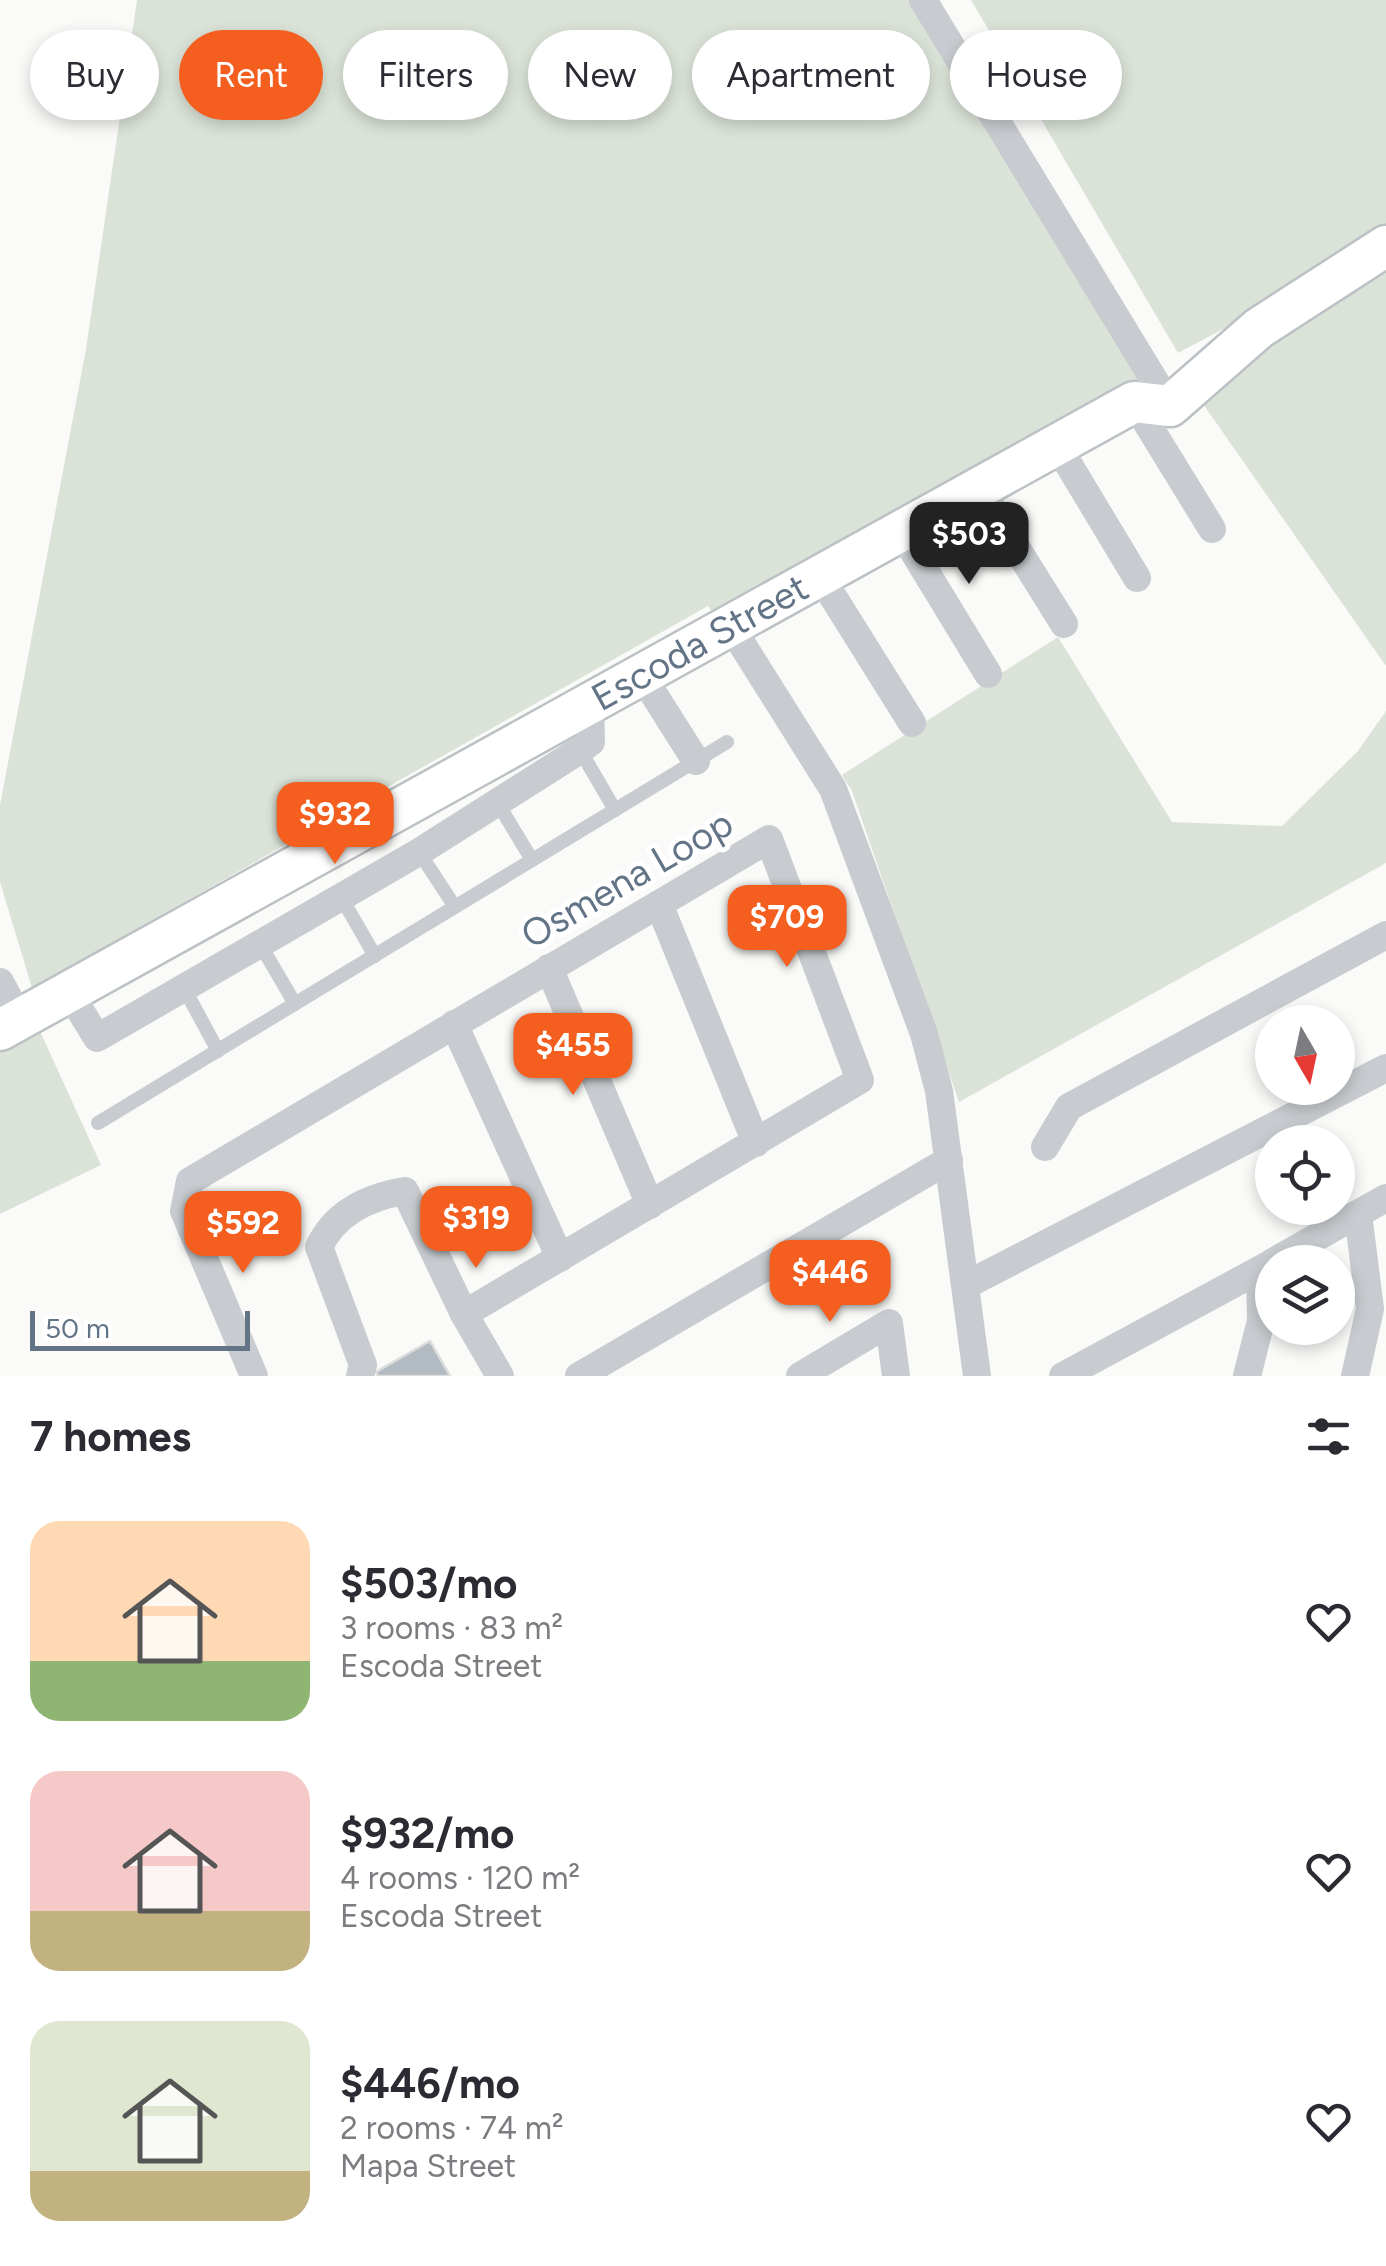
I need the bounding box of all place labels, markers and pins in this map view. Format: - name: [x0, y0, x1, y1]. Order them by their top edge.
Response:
- pin: $503: [910, 502, 1028, 587]
- pin: $932: [276, 782, 394, 867]
- pin: $709: [728, 885, 846, 970]
- pin: $455: [514, 1013, 632, 1098]
- pin: $319: [417, 1186, 535, 1271]
- pin: $592: [184, 1191, 302, 1276]
- pin: $446: [771, 1240, 889, 1325]

